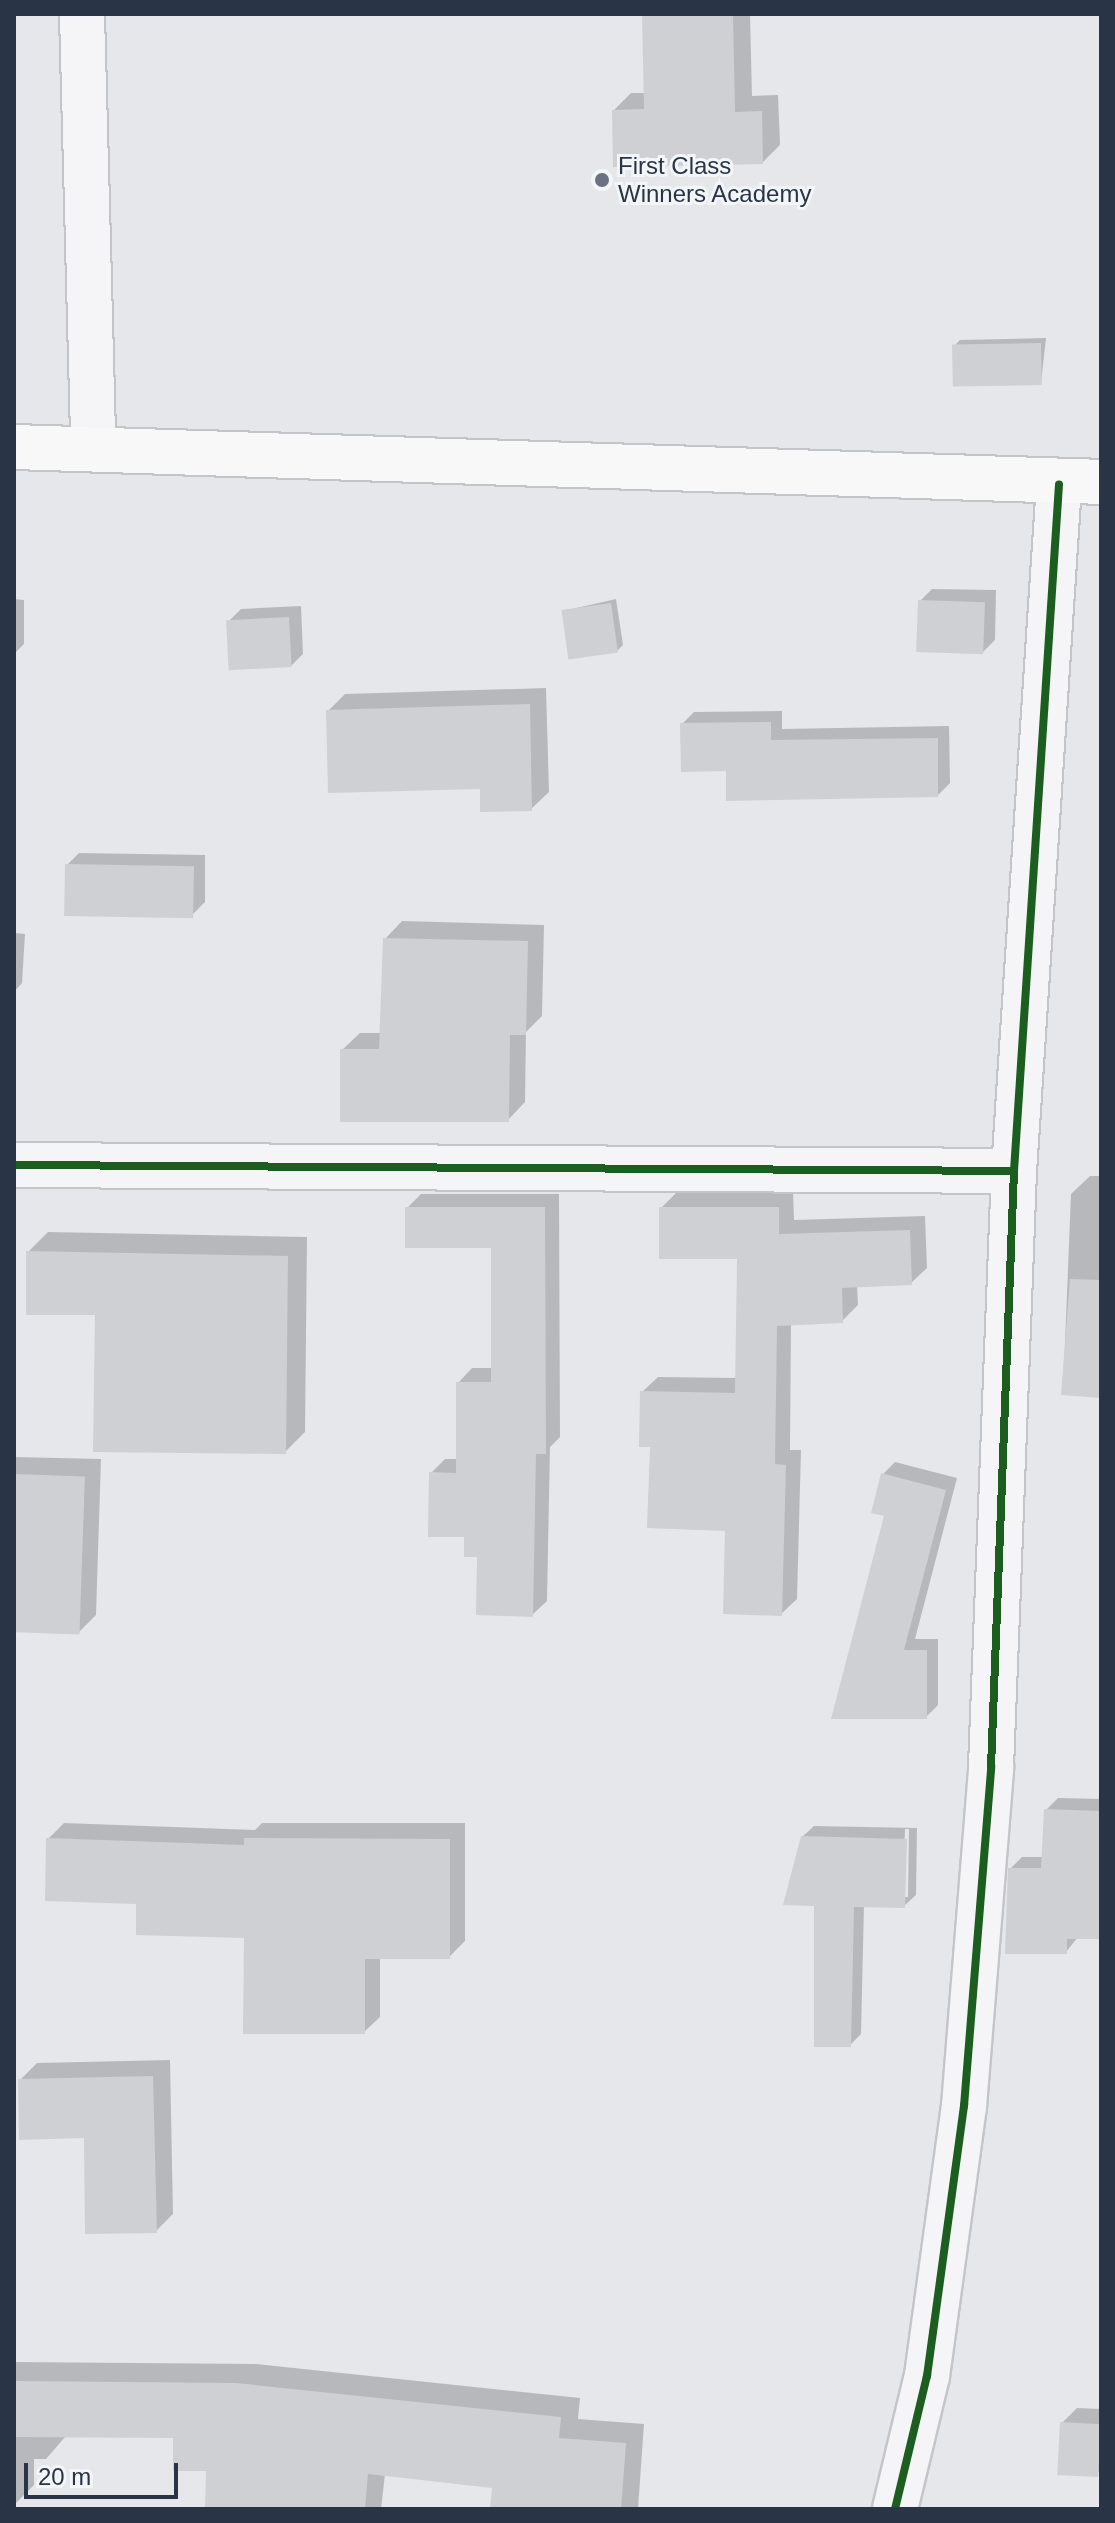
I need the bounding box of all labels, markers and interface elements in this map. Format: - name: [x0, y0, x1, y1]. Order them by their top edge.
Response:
- place label: First Class Winners Academy: [618, 152, 813, 208]
- marker: First Class Winners Academy: [593, 171, 611, 189]
- scale bar: [28, 2447, 182, 2497]
- text: 20 m: [38, 2463, 91, 2490]

